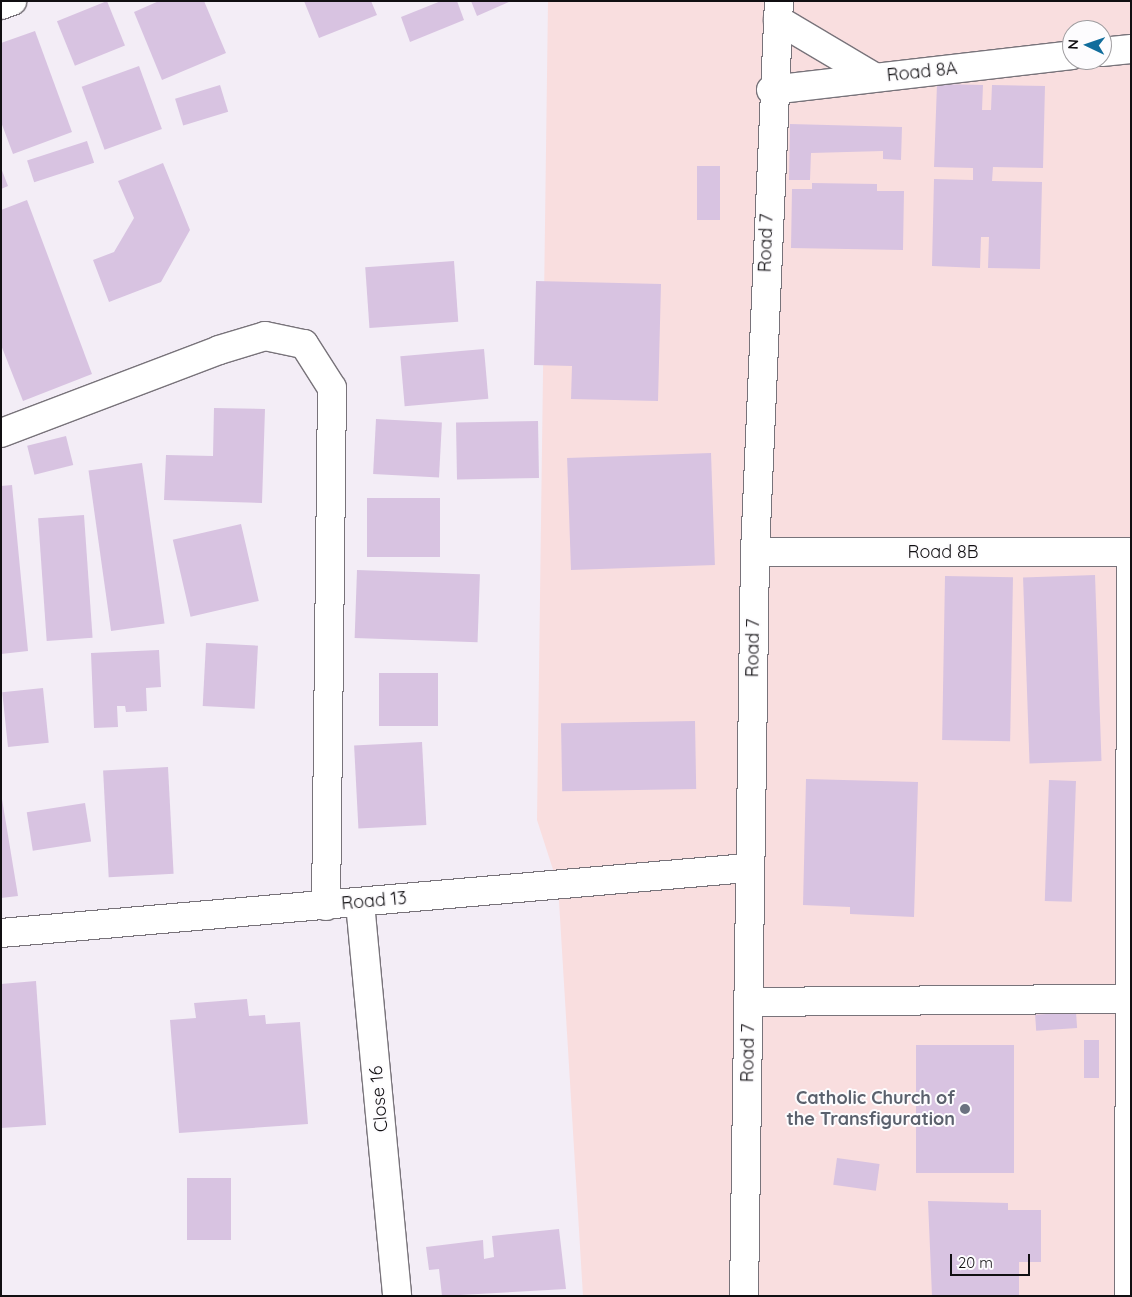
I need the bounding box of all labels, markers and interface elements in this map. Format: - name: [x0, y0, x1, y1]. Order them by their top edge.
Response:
- north arrow: [1062, 20, 1112, 70]
- text: N: [1064, 39, 1082, 50]
- street label: Road 8A: [886, 58, 958, 86]
- street label: Road 7: [754, 213, 778, 273]
- street label: Road 8B: [907, 541, 979, 563]
- street label: Road 7: [742, 618, 764, 678]
- street label: Road 13: [340, 887, 408, 915]
- street label: Road 7: [737, 1023, 759, 1083]
- street label: Close 16: [365, 1065, 393, 1133]
- place label: Catholic Church of the Transfiguration: [786, 1088, 955, 1130]
- marker: Catholic Church of the Transfiguration: [959, 1103, 971, 1115]
- scale bar: [952, 1244, 1032, 1276]
- text: 20 m: [958, 1253, 993, 1272]

